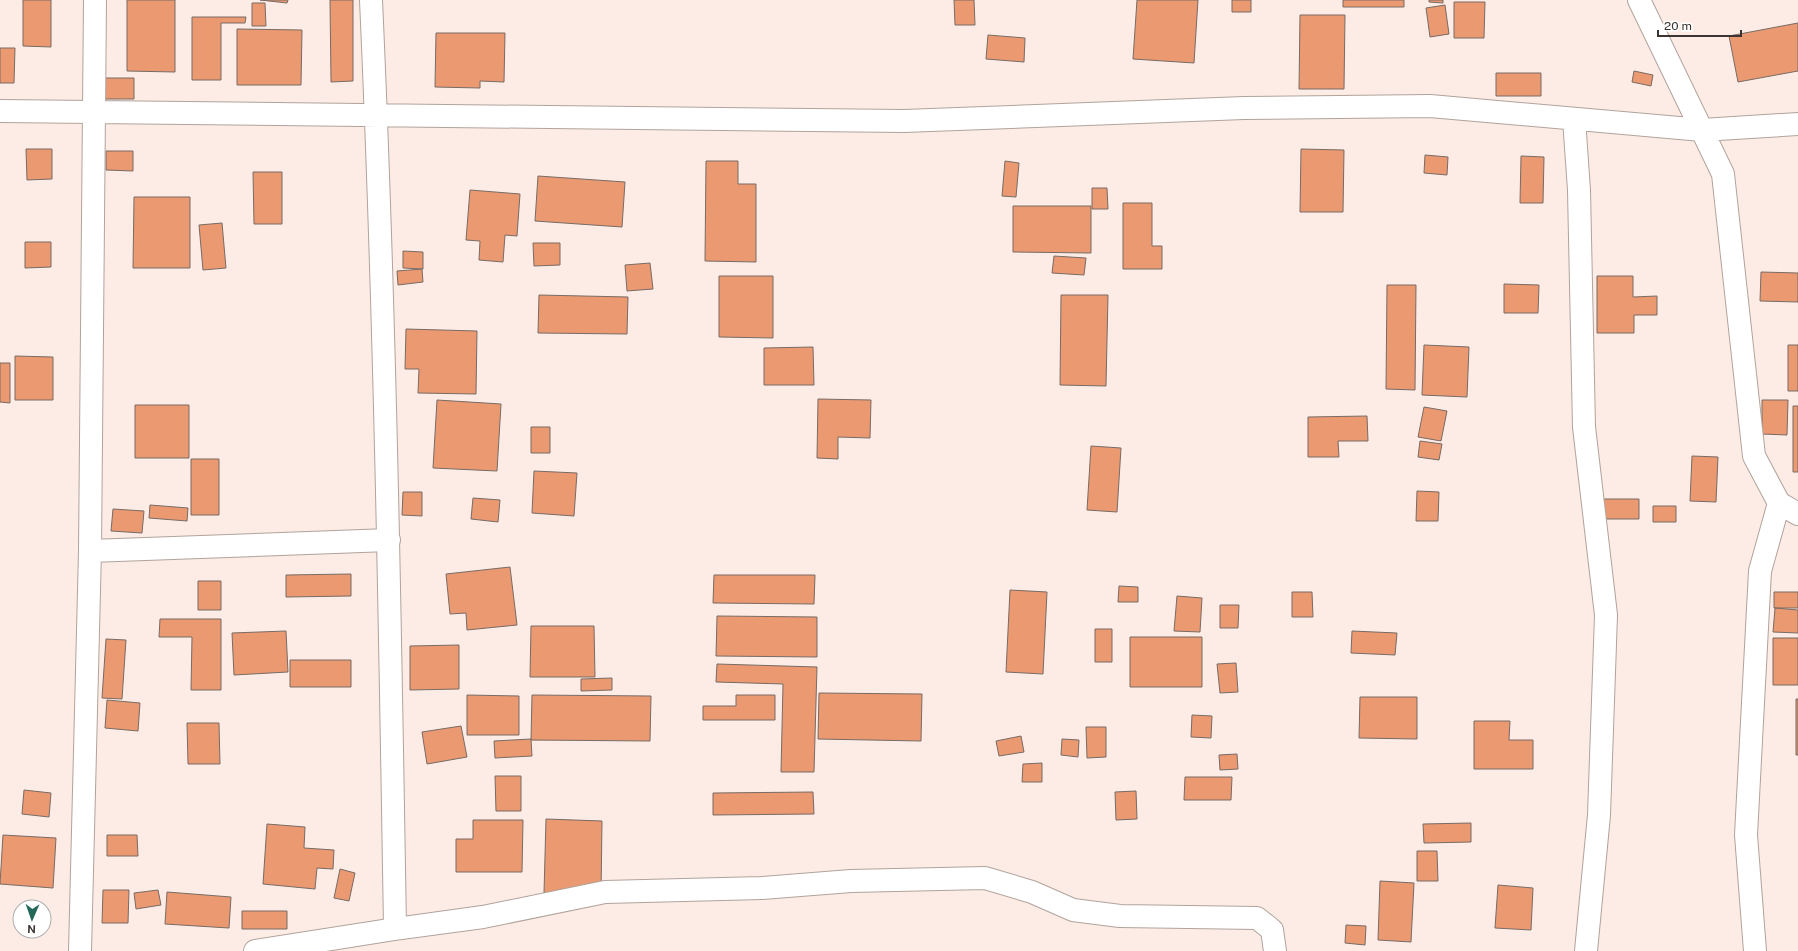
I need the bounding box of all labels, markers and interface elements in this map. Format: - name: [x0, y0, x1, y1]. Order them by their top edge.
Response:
- scale bar: [1658, 12, 1741, 38]
- text: 20 m: [1664, 19, 1692, 33]
- north arrow: [12, 899, 52, 939]
- text: N: [27, 923, 36, 935]

